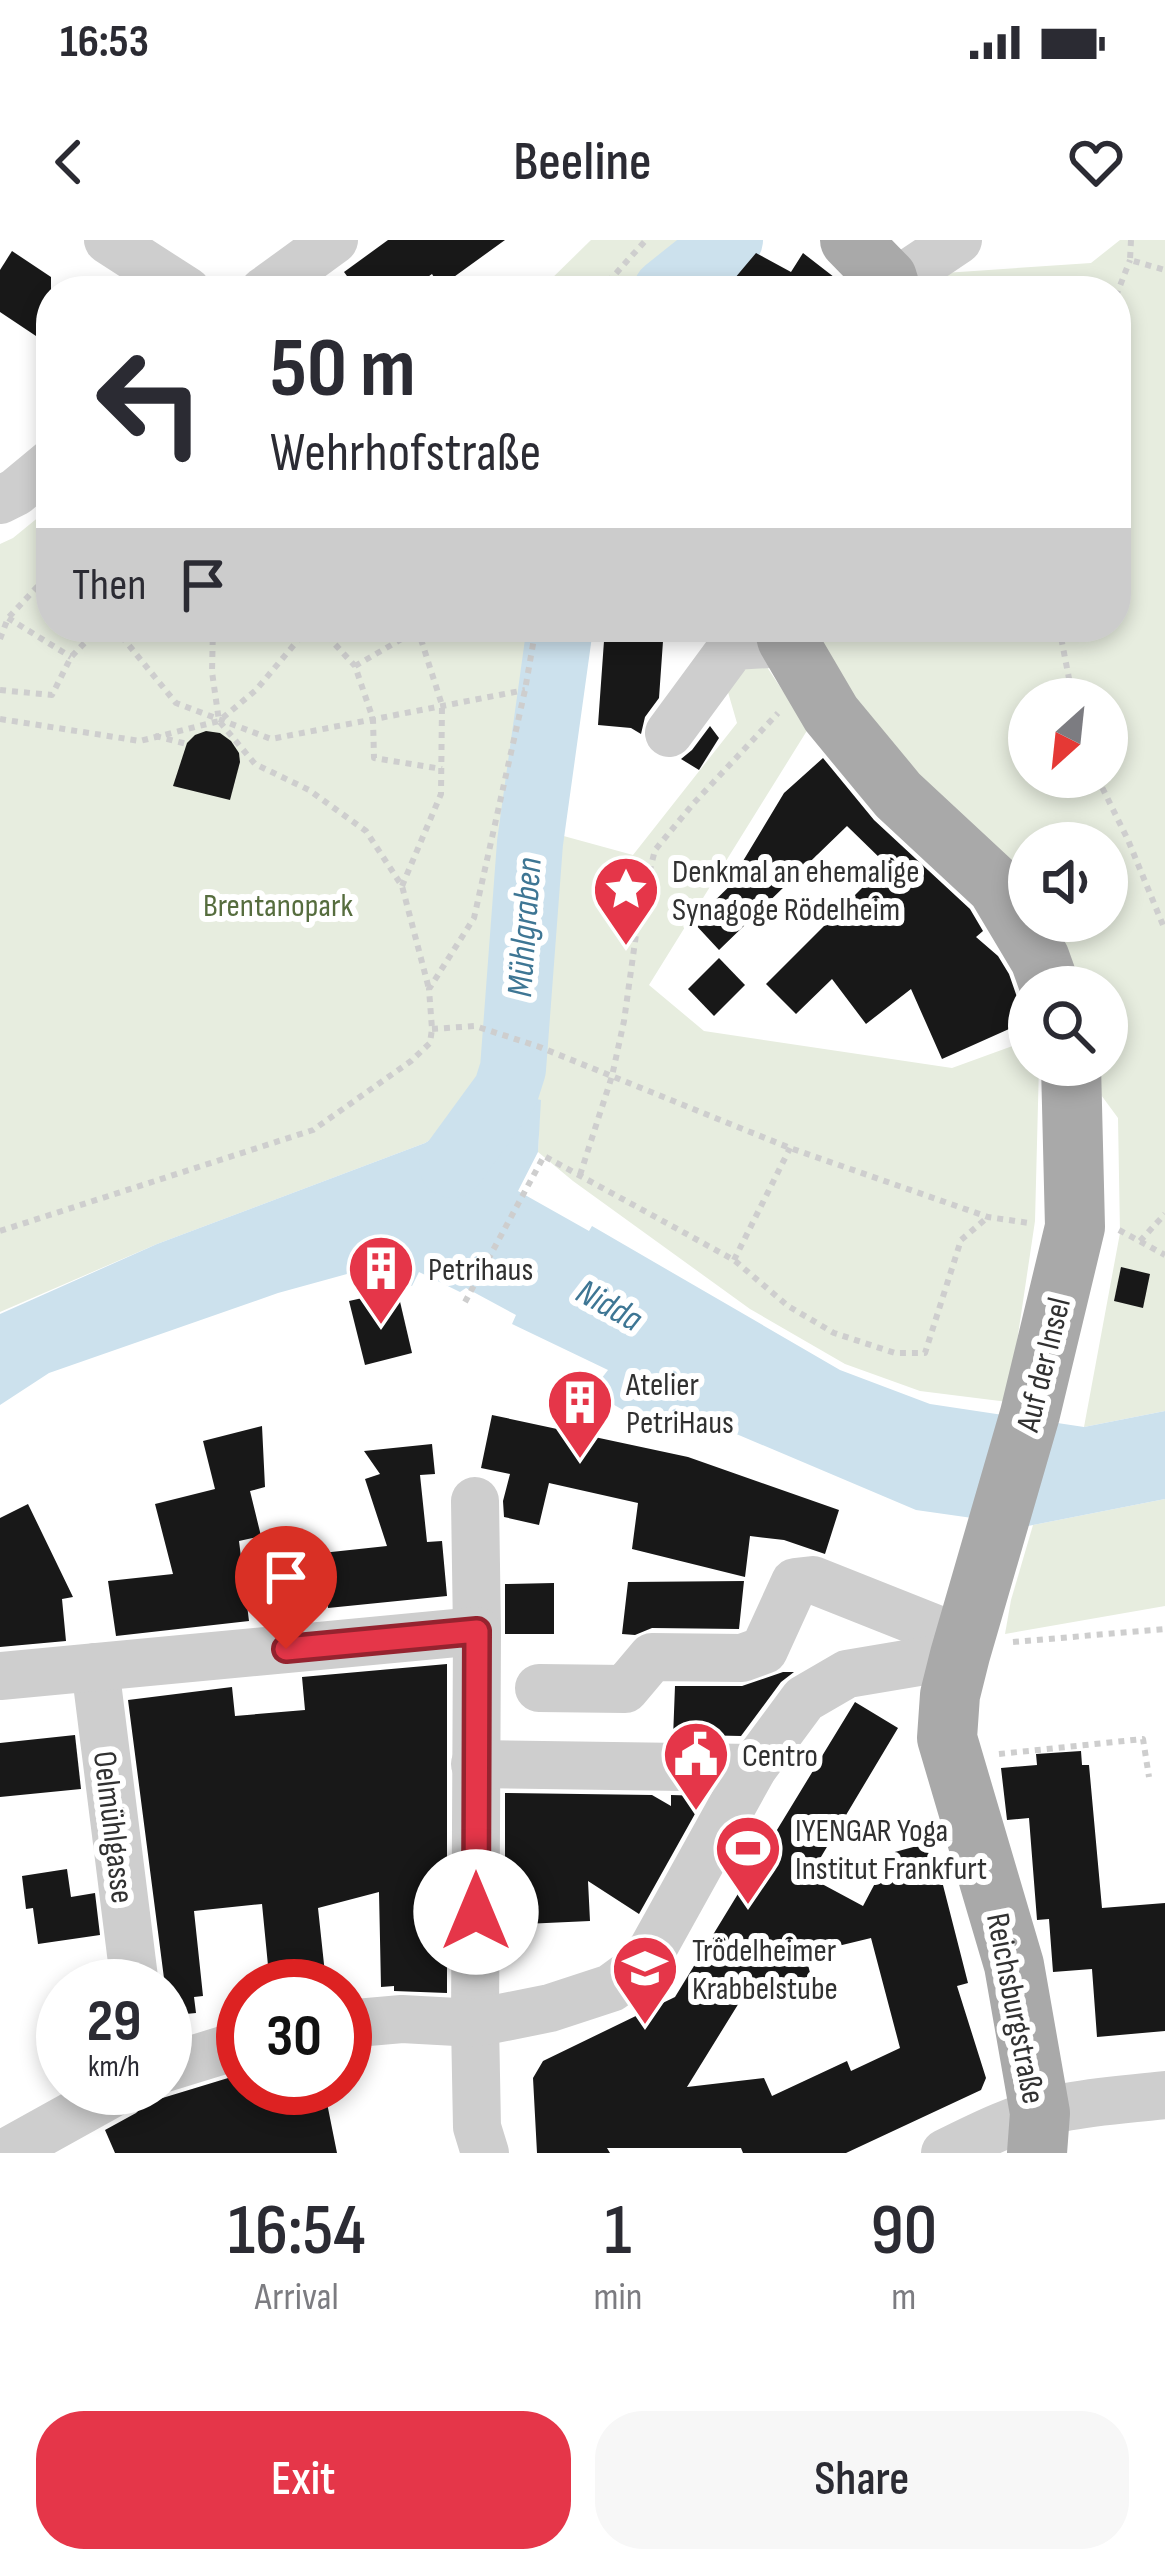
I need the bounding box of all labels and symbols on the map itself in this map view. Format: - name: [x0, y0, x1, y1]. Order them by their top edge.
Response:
- north arrow: [1008, 678, 1128, 798]
- place label: Denkmal an ehemalige Synagoge Rödelheim: [672, 852, 919, 930]
- place icon: Denkmal an ehemalige Synagoge Rödelheim: [591, 854, 661, 948]
- water label: Mühlgraben: [499, 856, 552, 998]
- park label: Brentanopark: [203, 886, 353, 926]
- building icon: Petrihaus: [346, 1233, 416, 1327]
- place label: Petrihaus: [428, 1250, 533, 1290]
- water label: Nidda: [568, 1271, 650, 1342]
- street label: Auf der Insel: [1008, 1293, 1080, 1437]
- place label: Atelier PetriHaus: [625, 1365, 734, 1443]
- building icon: Atelier PetriHaus: [545, 1367, 615, 1461]
- pin: [235, 1526, 337, 1649]
- public building icon: Centro: [661, 1719, 731, 1813]
- place label: Centro: [742, 1736, 818, 1776]
- street label: Oelmühlgasse: [84, 1749, 142, 1906]
- place label: IYENGAR Yoga Institut Frankfurt: [795, 1811, 987, 1889]
- sports icon: IYENGAR Yoga Institut Frankfurt: [713, 1813, 783, 1907]
- position arrow: [413, 1849, 539, 1975]
- street label: Reichsburgstraße: [977, 1910, 1053, 2107]
- place label: Trödelheimer Krabbelstube: [692, 1931, 838, 2009]
- school or university icon: Trödelheimer Krabbelstube: [610, 1933, 680, 2027]
- speed limit sign: 30: [216, 1959, 372, 2115]

